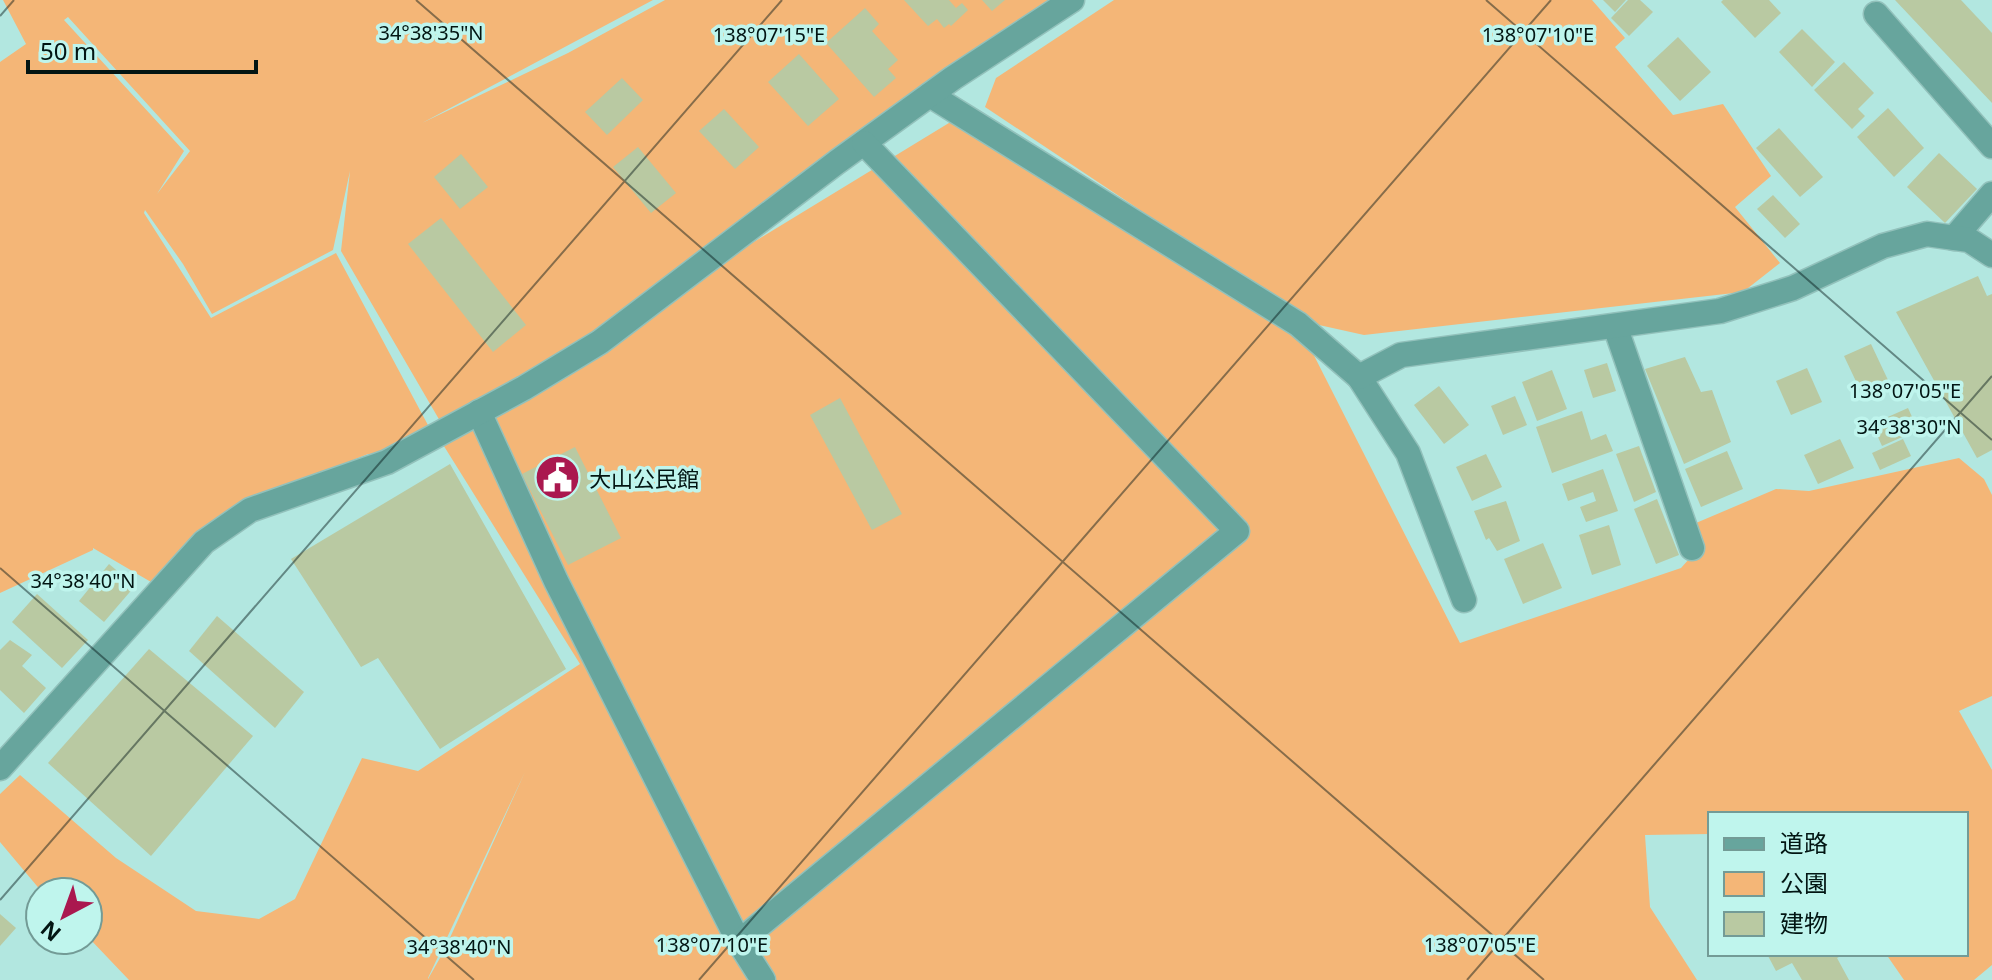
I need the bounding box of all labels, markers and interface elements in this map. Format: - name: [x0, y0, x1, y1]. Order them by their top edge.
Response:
- text: 34°38'35"N: [378, 19, 484, 46]
- text: 138°07'15"E: [713, 21, 825, 48]
- text: 138°07'10"E: [1482, 21, 1594, 48]
- scale bar: [28, 24, 256, 74]
- text: 50 m: [40, 34, 96, 67]
- text: 138°07'05"E: [1849, 377, 1961, 404]
- text: 34°38'30"N: [1856, 413, 1962, 440]
- public building icon: 大山公民館: [534, 454, 582, 502]
- place label: 大山公民館: [589, 463, 699, 493]
- text: 34°38'40"N: [30, 567, 136, 594]
- legend: [1708, 812, 1968, 956]
- text: 道路: [1780, 826, 1828, 859]
- text: 公園: [1780, 866, 1828, 899]
- north arrow: [24, 876, 104, 956]
- text: 建物: [1780, 906, 1828, 939]
- text: N: [34, 915, 67, 949]
- text: 138°07'10"E: [656, 931, 768, 958]
- text: 138°07'05"E: [1424, 931, 1536, 958]
- text: 34°38'40"N: [406, 933, 512, 960]

